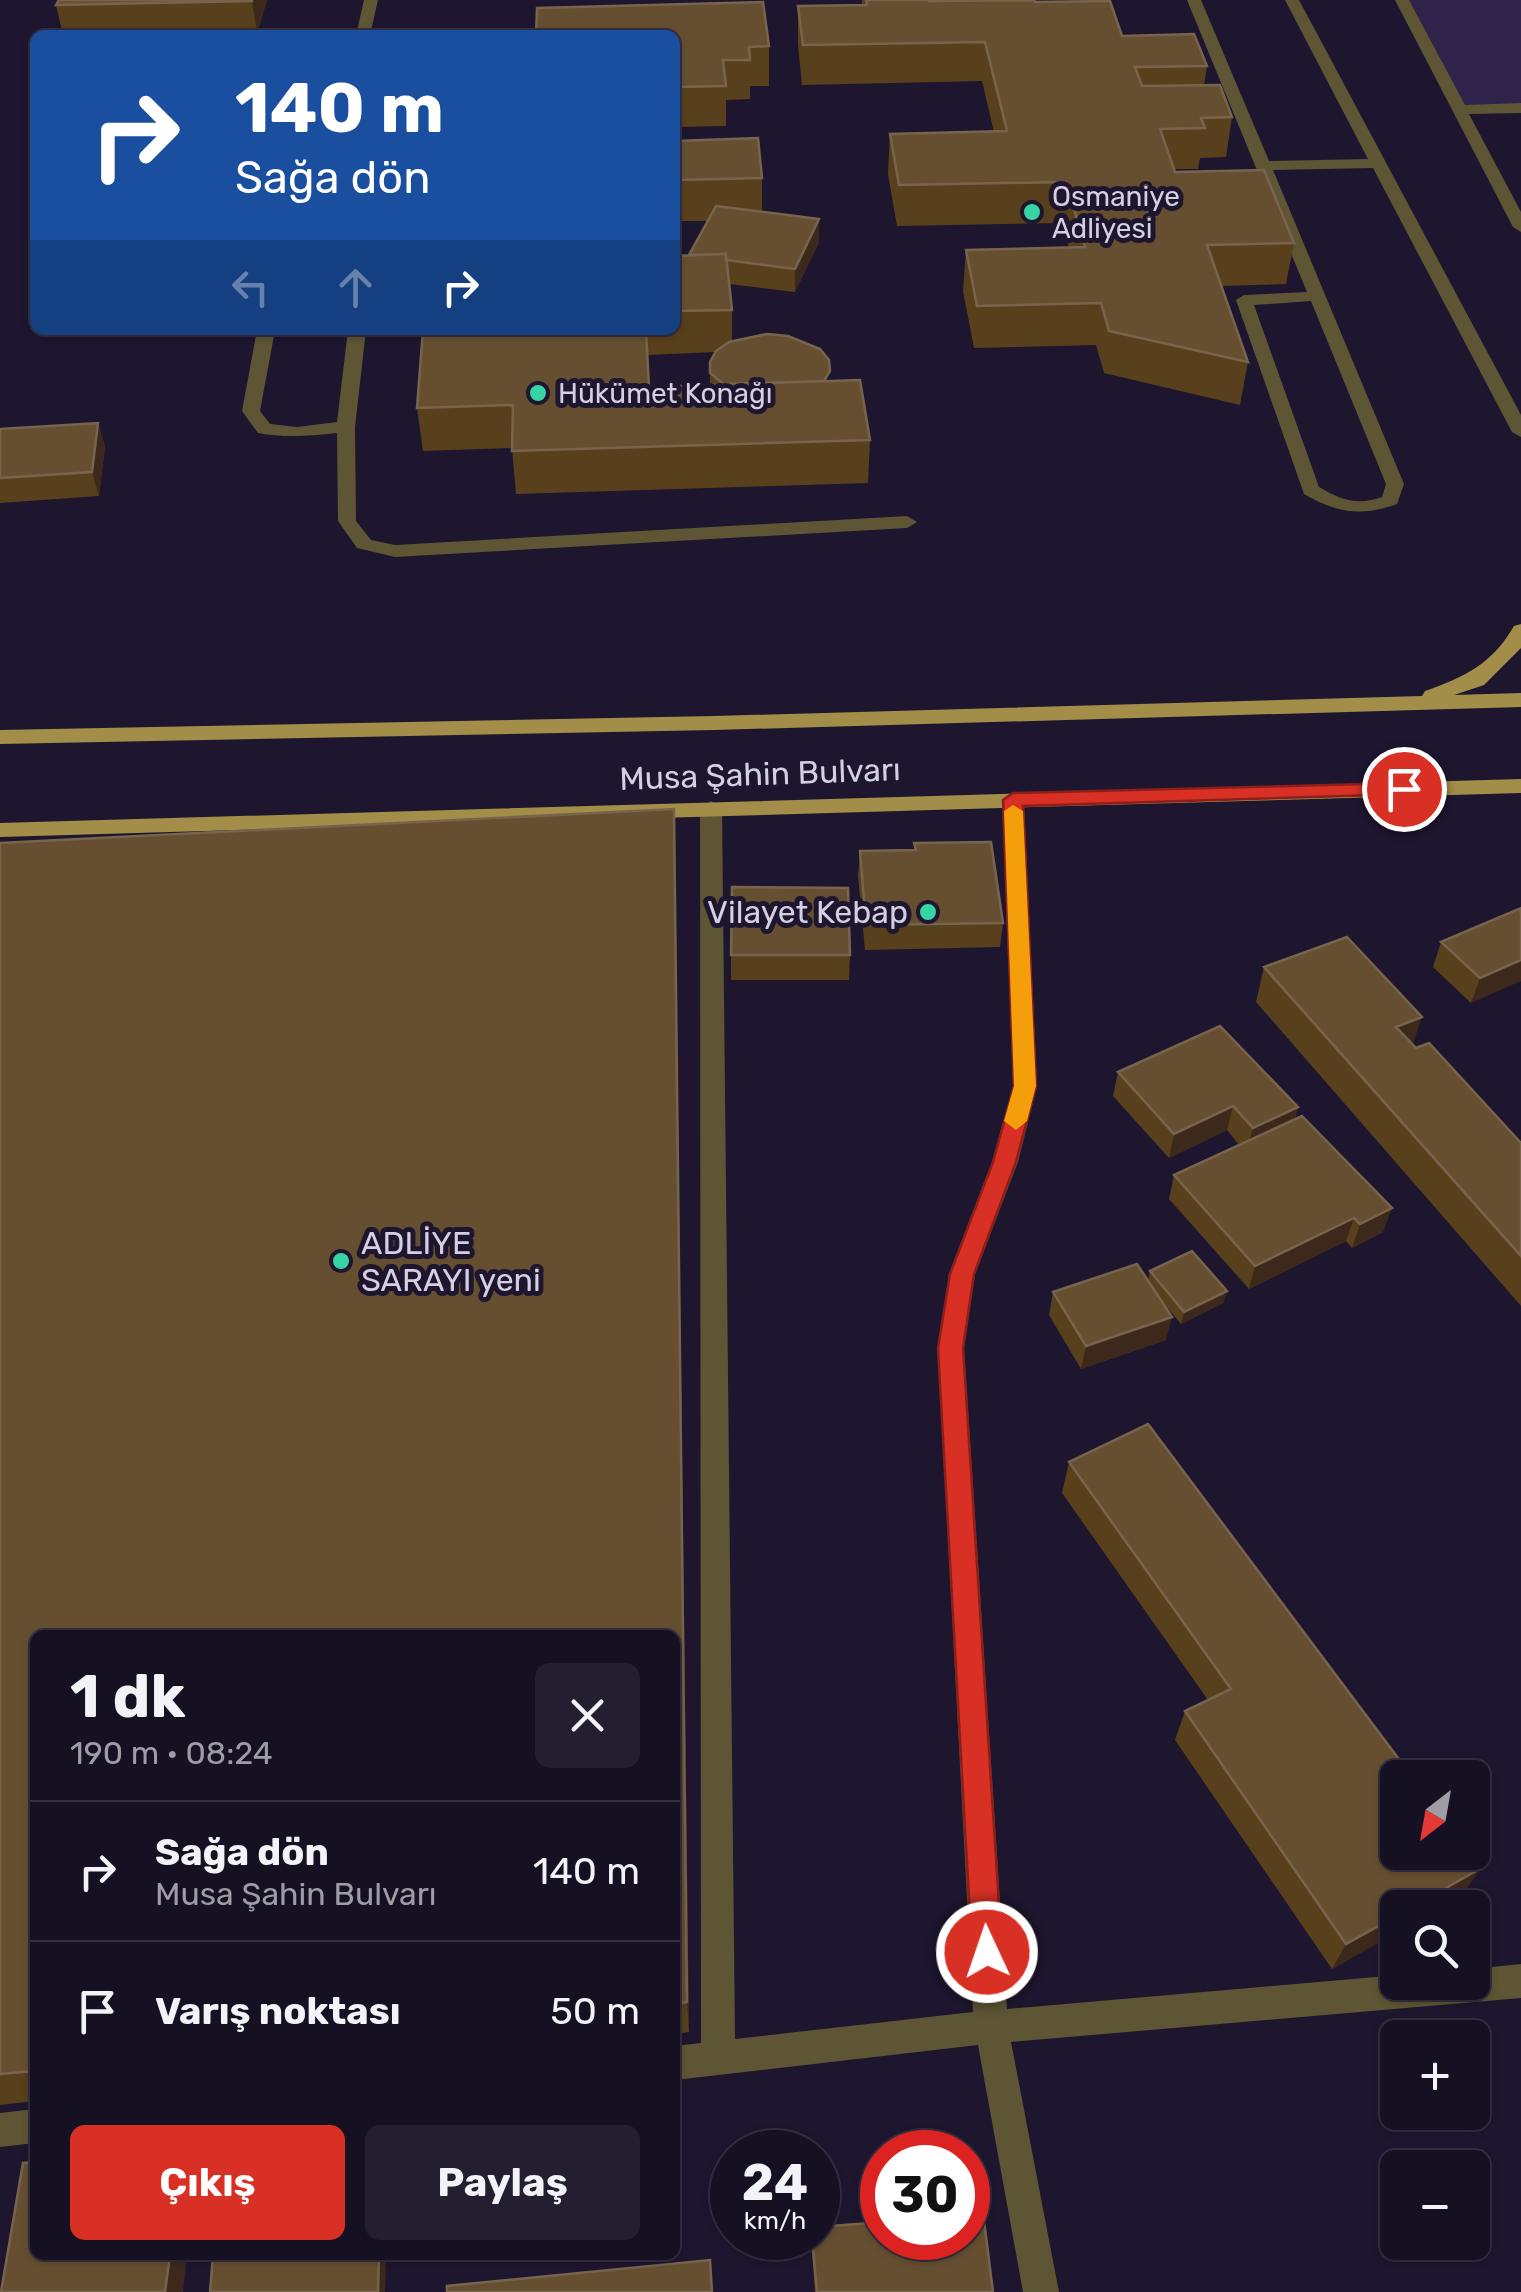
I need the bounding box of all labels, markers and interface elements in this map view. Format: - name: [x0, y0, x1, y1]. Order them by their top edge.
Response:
- text: 140 m: [235, 67, 444, 150]
- icon: right: [70, 70, 200, 200]
- text: Sağa dön: [235, 151, 430, 204]
- place label: Osmaniye Adliyesi: [1052, 180, 1180, 245]
- marker: Osmaniye Adliyesi: [1021, 201, 1043, 223]
- icon: left: [223, 260, 278, 315]
- icon: ahead: [328, 260, 383, 315]
- icon: right: [433, 260, 488, 315]
- place label: Hükümet Konağı: [558, 377, 772, 410]
- marker: Hükümet Konağı: [527, 382, 549, 404]
- pin: [1362, 747, 1447, 832]
- street label: Musa Şahin Bulvarı: [619, 750, 901, 798]
- icon: arrive: [1377, 762, 1432, 817]
- place label: Vilayet Kebap: [707, 893, 908, 931]
- marker: Vilayet Kebap: [917, 901, 939, 923]
- place label: ADLİYE SARAYI yeni: [361, 1224, 541, 1299]
- marker: ADLİYE SARAYI yeni: [330, 1250, 352, 1272]
- text: 1 dk: [70, 1661, 186, 1732]
- button: close: [535, 1663, 640, 1768]
- text: 190 m · 08:24: [70, 1734, 273, 1772]
- north arrow: [1380, 1760, 1490, 1870]
- map controls: [1380, 1760, 1490, 2260]
- text: Sağa dön: [155, 1829, 329, 1875]
- icon: right: [70, 1844, 125, 1899]
- text: 140 m: [533, 1848, 640, 1894]
- text: Musa Şahin Bulvarı: [155, 1875, 437, 1913]
- button: search: [1380, 1890, 1490, 2000]
- position arrow: [935, 1900, 1039, 2004]
- icon: arrive: [70, 1984, 125, 2039]
- text: Varış noktası: [155, 1988, 401, 2034]
- text: 50 m: [550, 1988, 640, 2034]
- button: +: [1380, 2020, 1490, 2130]
- button: Çıkış: [70, 2125, 345, 2240]
- button: Paylaş: [365, 2125, 640, 2240]
- speed limit sign: 30: [860, 2130, 990, 2260]
- button: −: [1380, 2150, 1490, 2260]
- text: 24: [742, 2153, 808, 2213]
- text: km/h: [744, 2206, 806, 2235]

